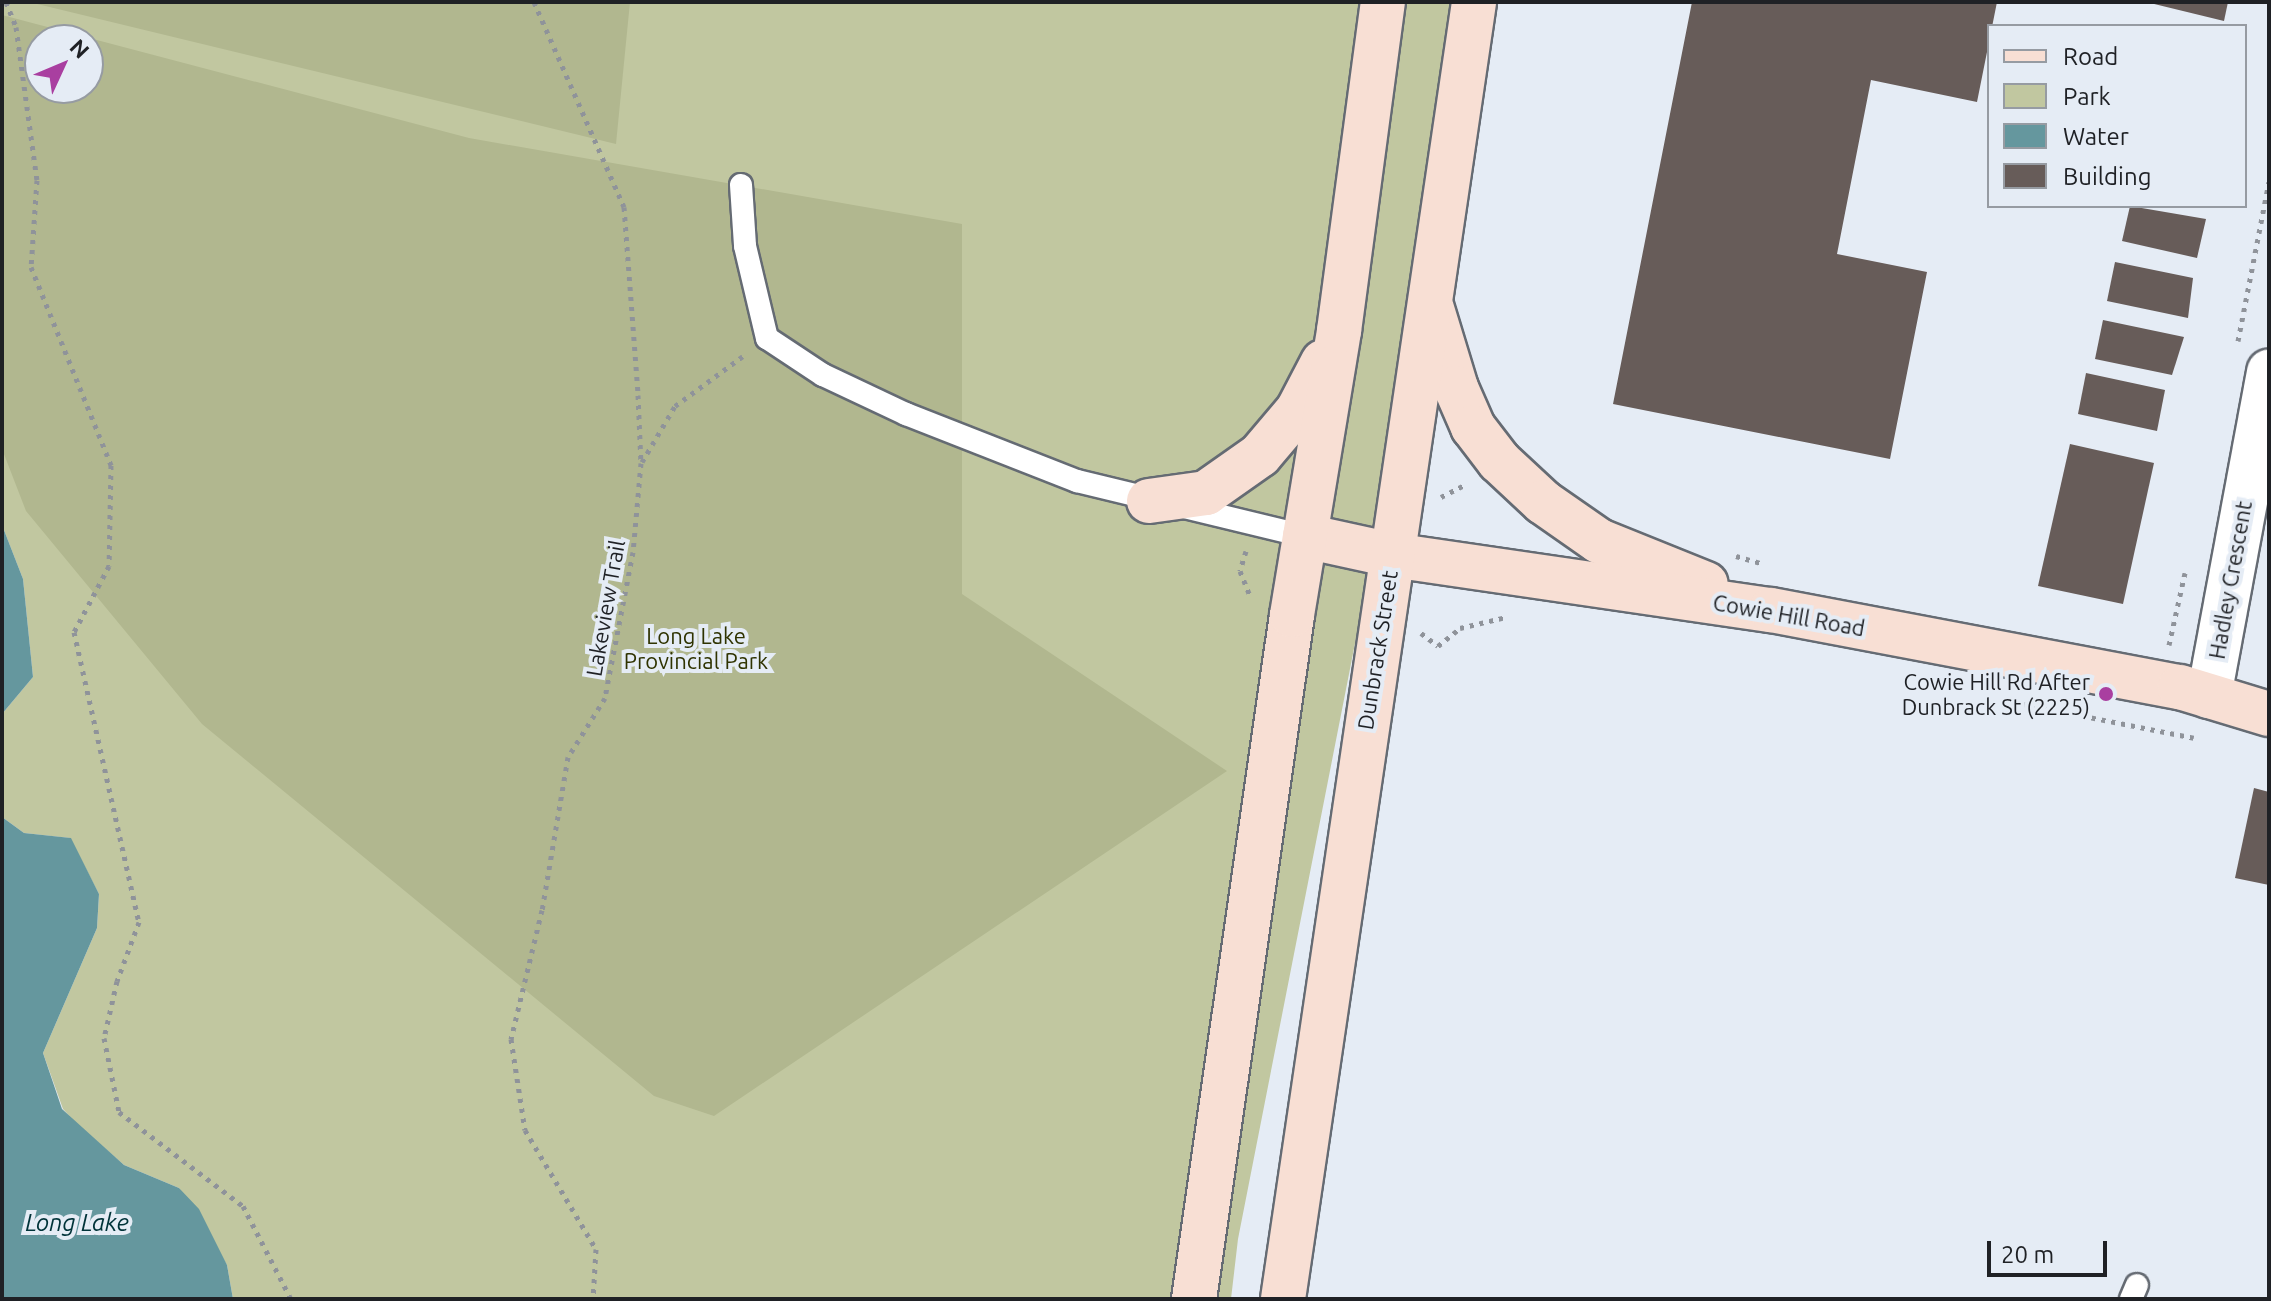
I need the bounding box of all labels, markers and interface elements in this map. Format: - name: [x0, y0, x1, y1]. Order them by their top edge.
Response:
- north arrow: [24, 24, 104, 104]
- legend: [1987, 24, 2247, 208]
- text: N: [65, 34, 95, 63]
- text: Road: [2063, 43, 2118, 70]
- text: Park: [2063, 83, 2111, 110]
- text: Water: [2063, 123, 2129, 150]
- text: Building: [2063, 163, 2151, 190]
- street label: Hadley Crescent: [2203, 499, 2257, 661]
- street label: Lakeview Trail: [580, 538, 630, 678]
- street label: Dunbrack Street: [1351, 568, 1403, 732]
- street label: Cowie Hill Road: [1711, 589, 1867, 641]
- park label: Long Lake Provincial Park: [624, 622, 768, 674]
- place label: Cowie Hill Rd After Dunbrack St (2225): [1902, 668, 2090, 720]
- marker: Cowie Hill Rd After Dunbrack St (2225): [2097, 685, 2115, 703]
- water label: Long Lake: [25, 1209, 129, 1237]
- scale bar: [1991, 1225, 2111, 1275]
- text: 20 m: [2001, 1241, 2054, 1268]

